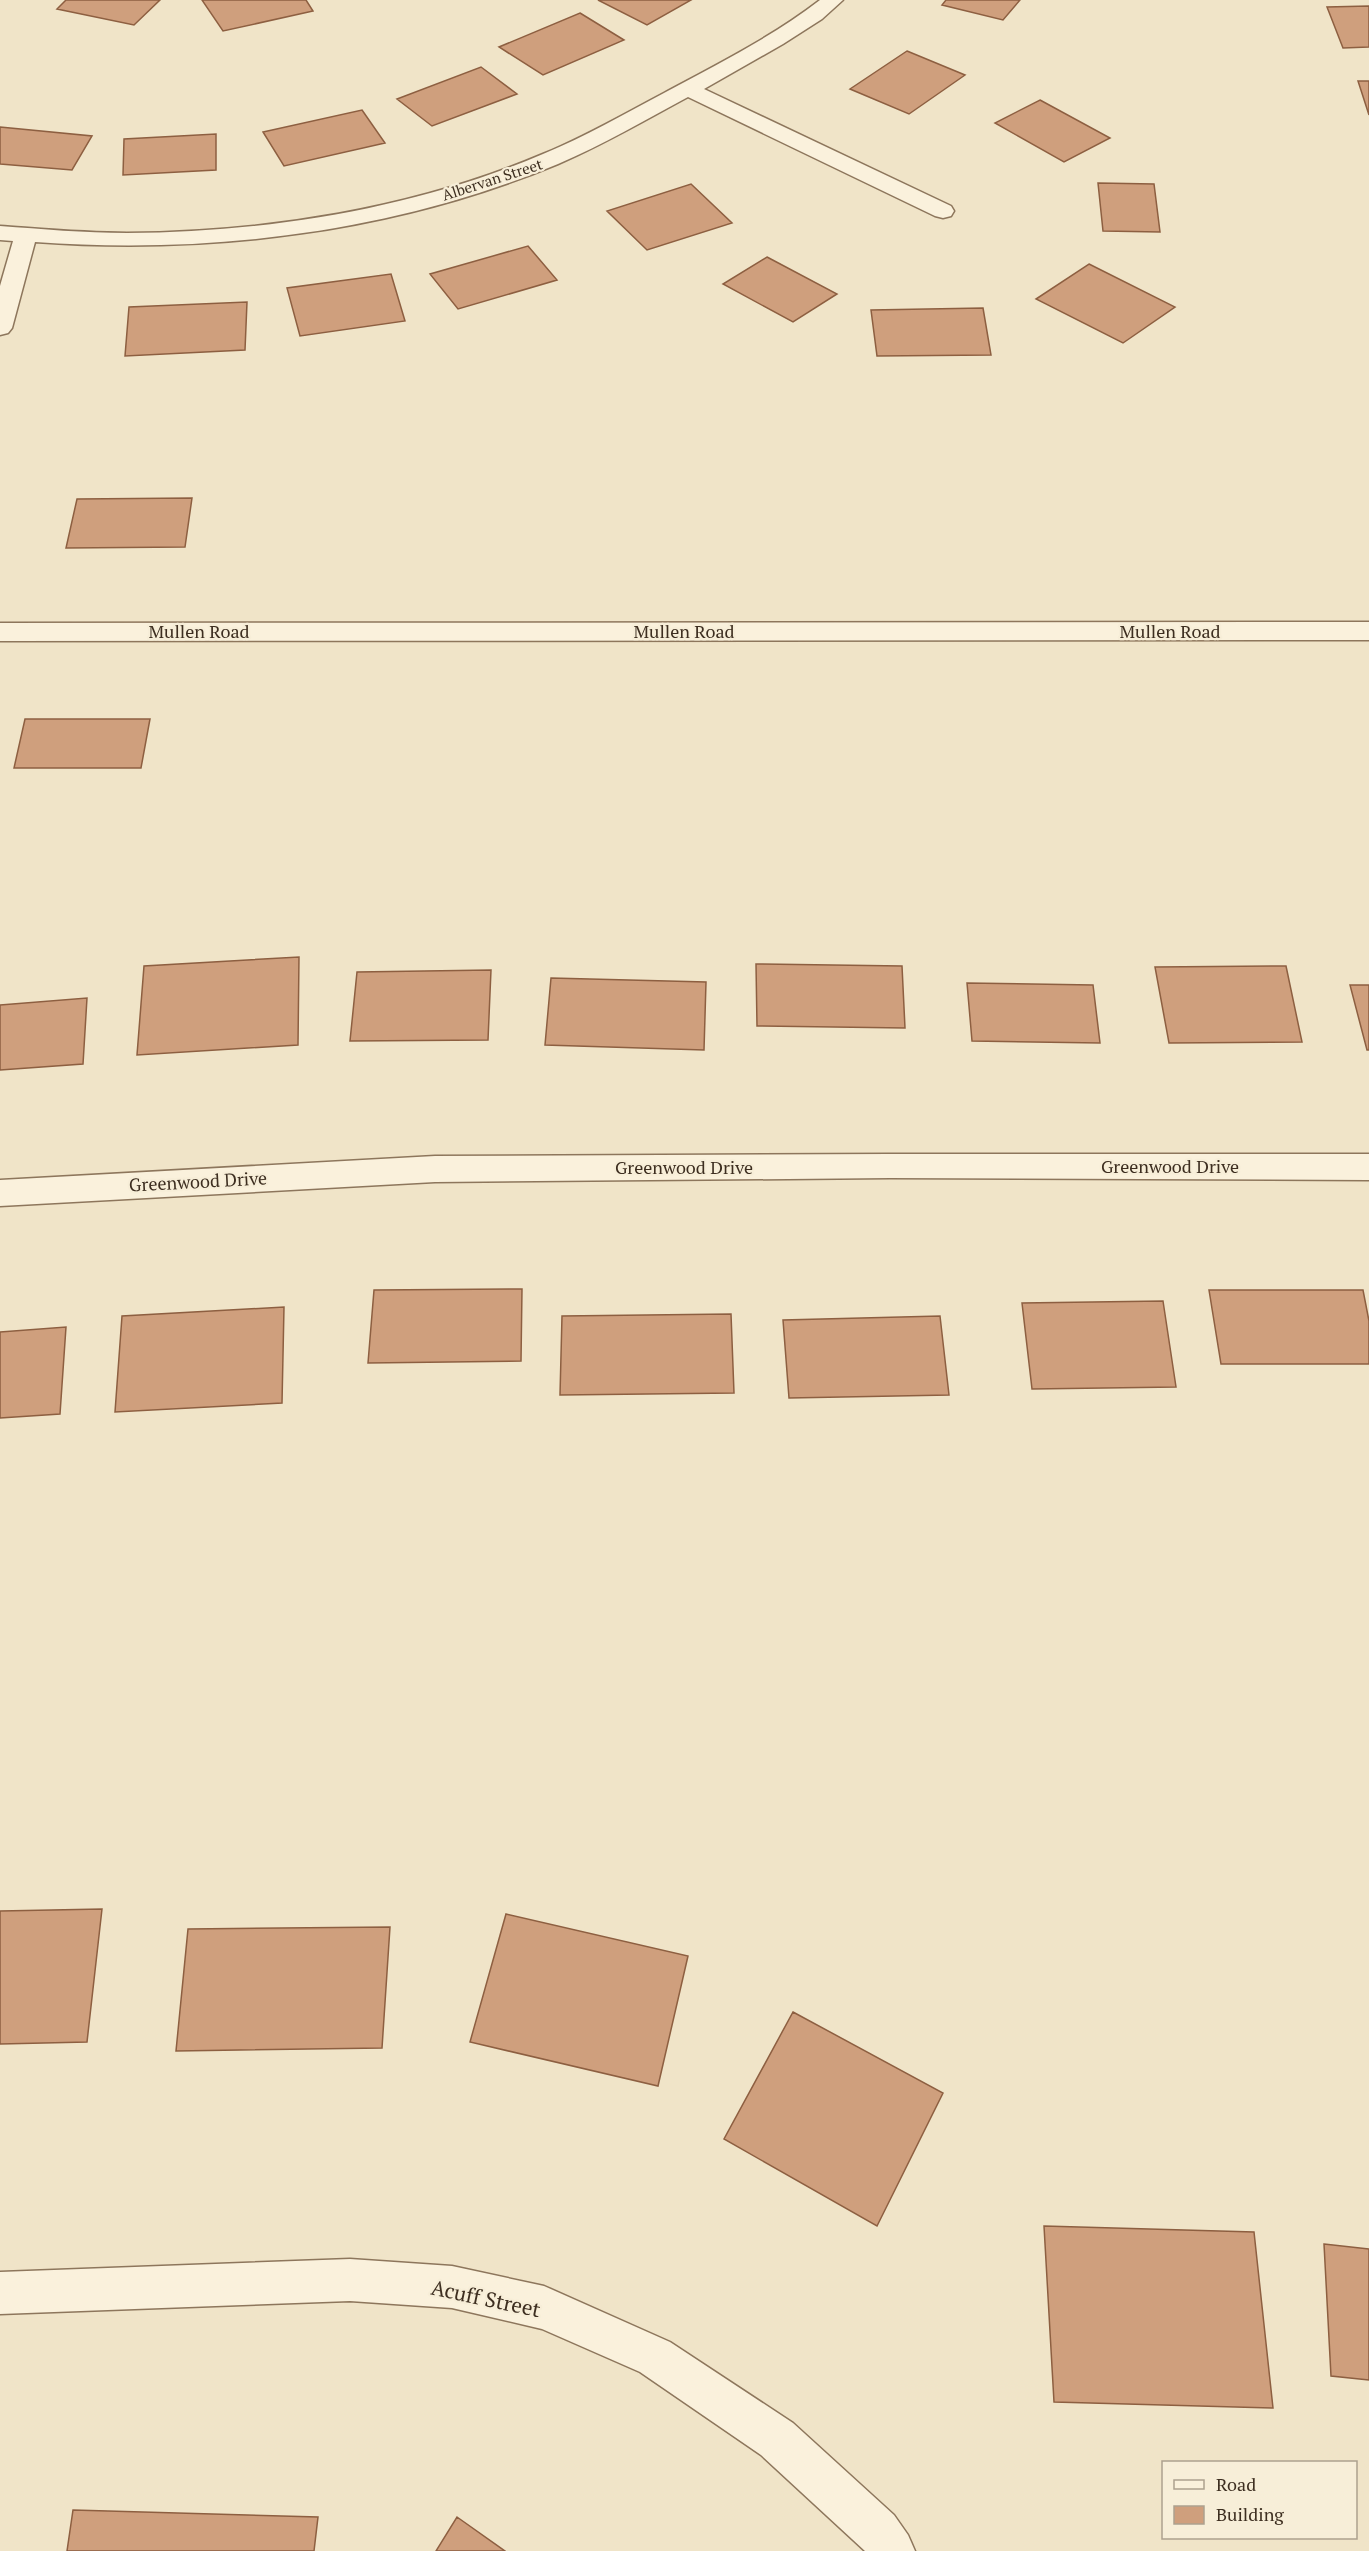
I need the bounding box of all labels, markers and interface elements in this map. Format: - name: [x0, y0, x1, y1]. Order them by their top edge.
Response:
- street label: Albervan Street: [439, 153, 545, 205]
- street label: Mullen Road: [148, 619, 250, 643]
- street label: Mullen Road: [633, 619, 735, 643]
- street label: Mullen Road: [1119, 619, 1221, 643]
- street label: Greenwood Drive: [1101, 1154, 1239, 1178]
- street label: Greenwood Drive: [615, 1155, 753, 1179]
- street label: Greenwood Drive: [128, 1165, 268, 1197]
- street label: Acuff Street: [429, 2273, 543, 2323]
- legend: [1162, 2461, 1357, 2539]
- text: Road: [1216, 2472, 1256, 2496]
- text: Building: [1216, 2502, 1284, 2526]

